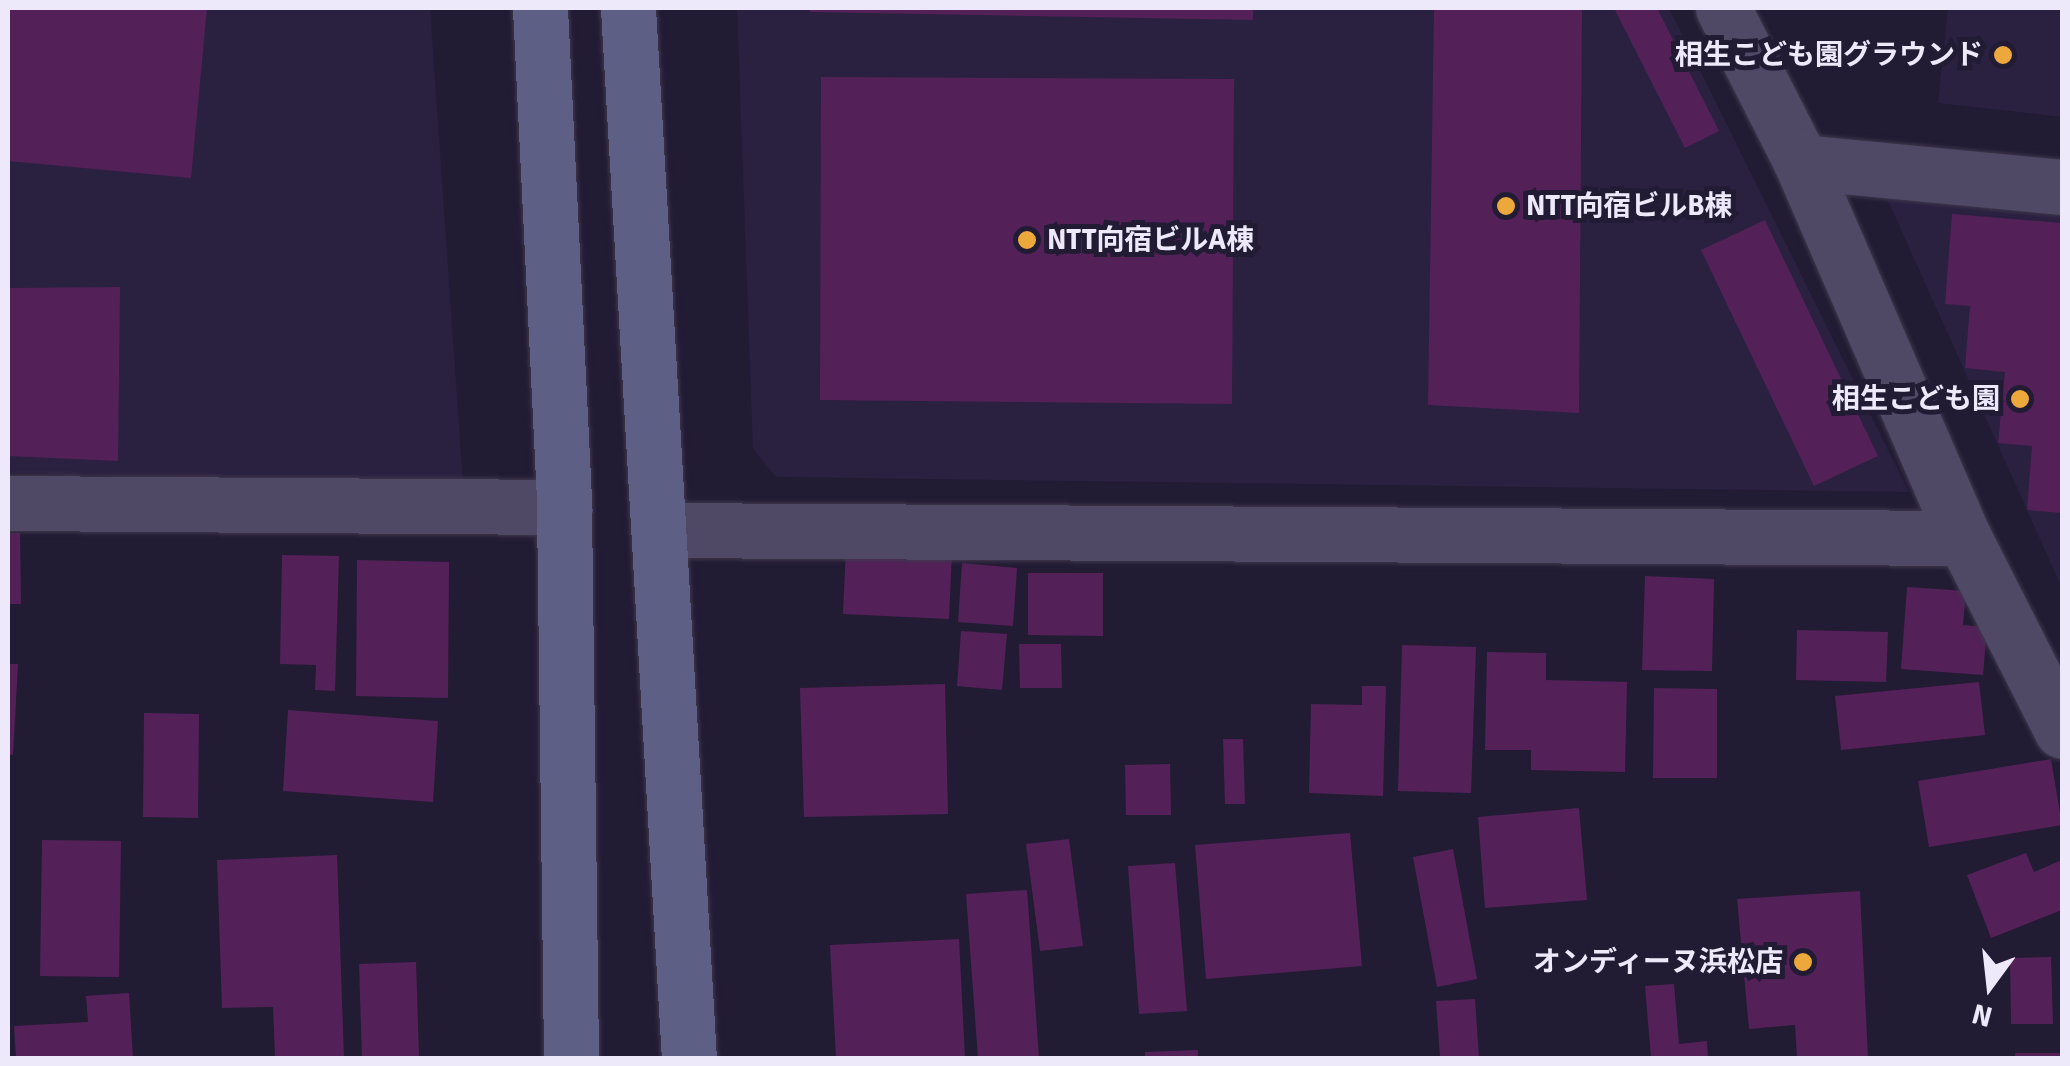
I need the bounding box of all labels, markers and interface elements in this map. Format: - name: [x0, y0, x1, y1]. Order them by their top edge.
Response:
- place label: 相生こども園グラウンド: [1675, 38, 1983, 72]
- marker: 相生こども園グラウンド: [1992, 44, 2014, 66]
- place label: NTT向宿ビルB棟: [1526, 189, 1733, 223]
- marker: NTT向宿ビルB棟: [1495, 195, 1517, 217]
- place label: NTT向宿ビルA棟: [1047, 223, 1254, 257]
- marker: NTT向宿ビルA棟: [1016, 229, 1038, 251]
- place label: 相生こども園: [1832, 382, 2000, 416]
- marker: 相生こども園: [2009, 388, 2031, 410]
- north arrow: [1940, 936, 2040, 1036]
- place label: オンディーヌ浜松店: [1531, 945, 1783, 979]
- marker: オンディーヌ浜松店: [1792, 951, 1814, 973]
- text: N: [1968, 996, 1996, 1034]

